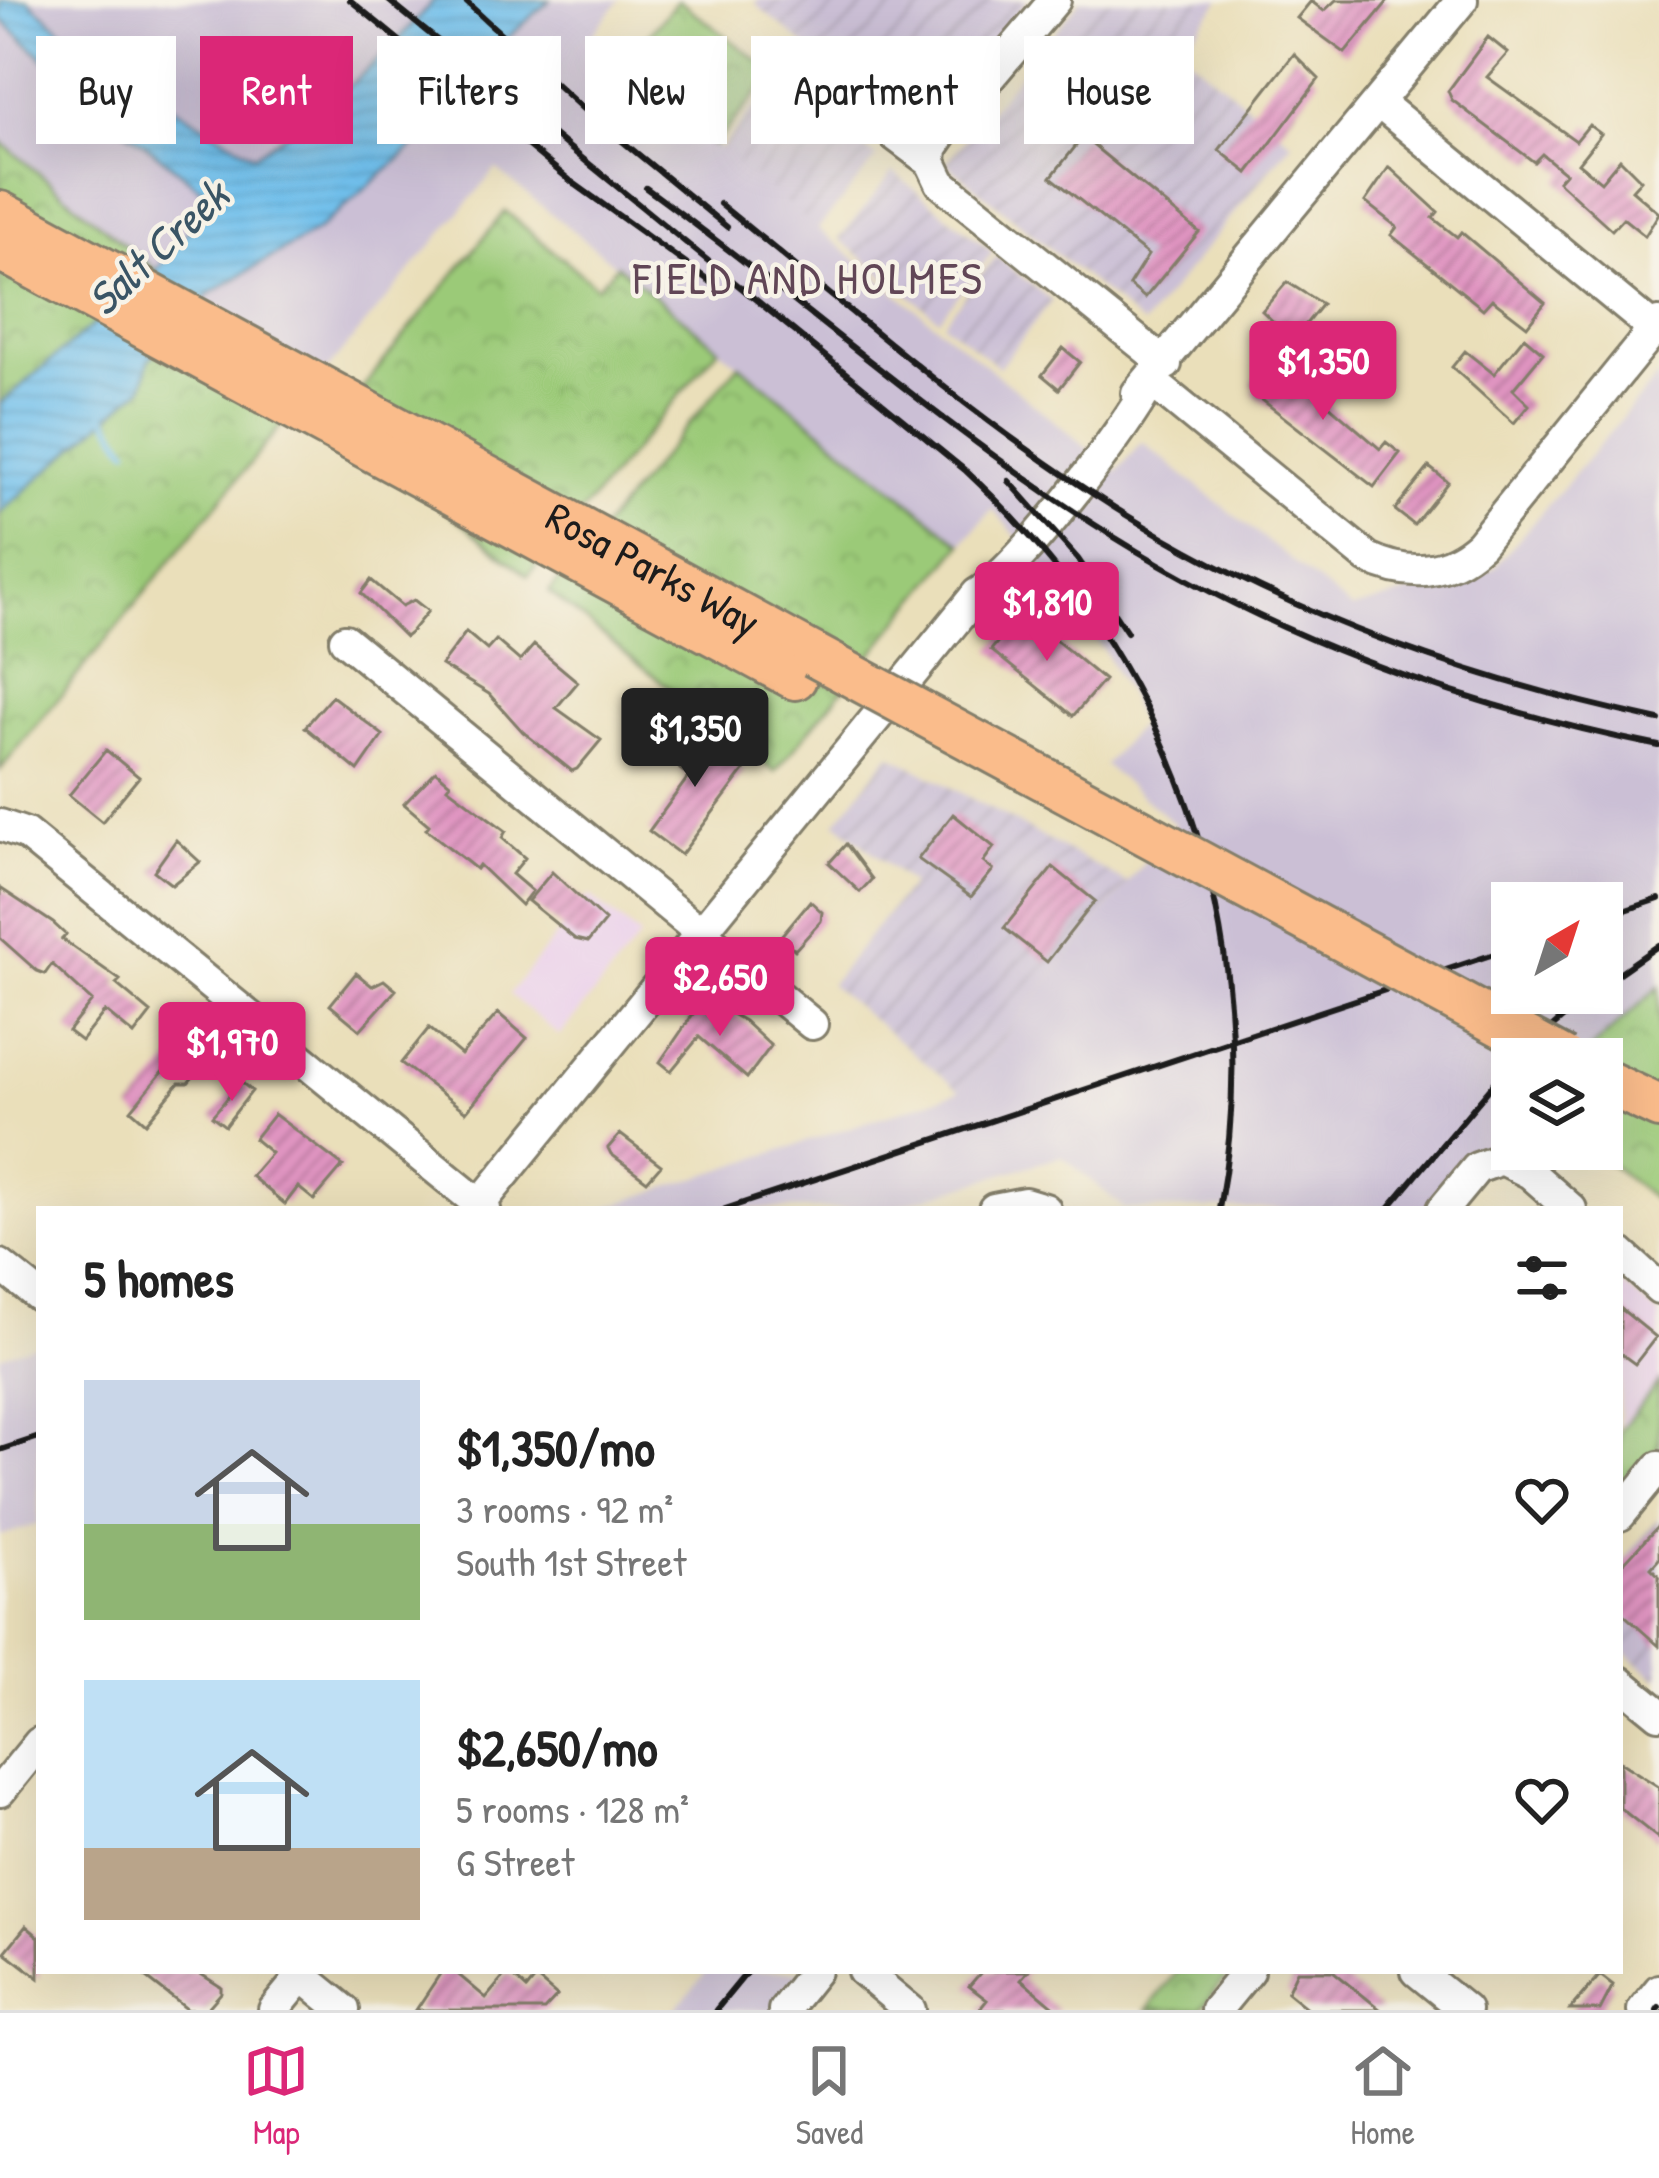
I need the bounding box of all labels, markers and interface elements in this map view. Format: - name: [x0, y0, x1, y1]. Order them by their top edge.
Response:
- chip: Buy: [36, 36, 176, 144]
- chip: Rent: [200, 36, 353, 144]
- chip: Filters: [377, 36, 561, 144]
- chip: New: [585, 36, 727, 144]
- chip: Apartment: [751, 36, 1000, 144]
- chip: House: [1024, 36, 1194, 144]
- water label: Salt Creek: [73, 164, 243, 328]
- district label: FIELD AND HOLMES: [632, 247, 985, 308]
- pin: $1,350: [1225, 321, 1421, 423]
- text: $1,350: [1276, 333, 1370, 386]
- street label: Rosa Parks Way: [537, 487, 771, 649]
- pin: $1,810: [949, 562, 1145, 664]
- text: $1,810: [1002, 574, 1092, 627]
- pin: $1,350: [597, 688, 793, 790]
- text: $1,350: [648, 700, 742, 753]
- north arrow: [1491, 882, 1623, 1014]
- map controls: [1491, 882, 1623, 1170]
- pin: $2,650: [622, 937, 818, 1039]
- text: $2,650: [672, 949, 768, 1002]
- pin: $1,970: [134, 1002, 330, 1104]
- text: $1,970: [186, 1014, 278, 1067]
- button: layers: [1491, 1038, 1623, 1170]
- text: 5 homes: [84, 1244, 234, 1313]
- icon: filters: [1509, 1245, 1575, 1311]
- text: $1,350/mo: [456, 1413, 655, 1482]
- icon: home: [180, 1428, 324, 1572]
- icon: heart: [1509, 1467, 1575, 1533]
- text: 3 rooms · 92 m²: [456, 1482, 673, 1535]
- text: South 1st Street: [456, 1535, 686, 1588]
- text: $2,650/mo: [456, 1713, 658, 1782]
- icon: home: [180, 1728, 324, 1872]
- icon: heart: [1509, 1767, 1575, 1833]
- text: 5 rooms · 128 m²: [456, 1782, 689, 1835]
- text: G Street: [456, 1835, 574, 1888]
- tab: Map: [243, 2038, 309, 2154]
- tab: Saved: [796, 2038, 863, 2154]
- tab: Home: [1350, 2038, 1416, 2154]

